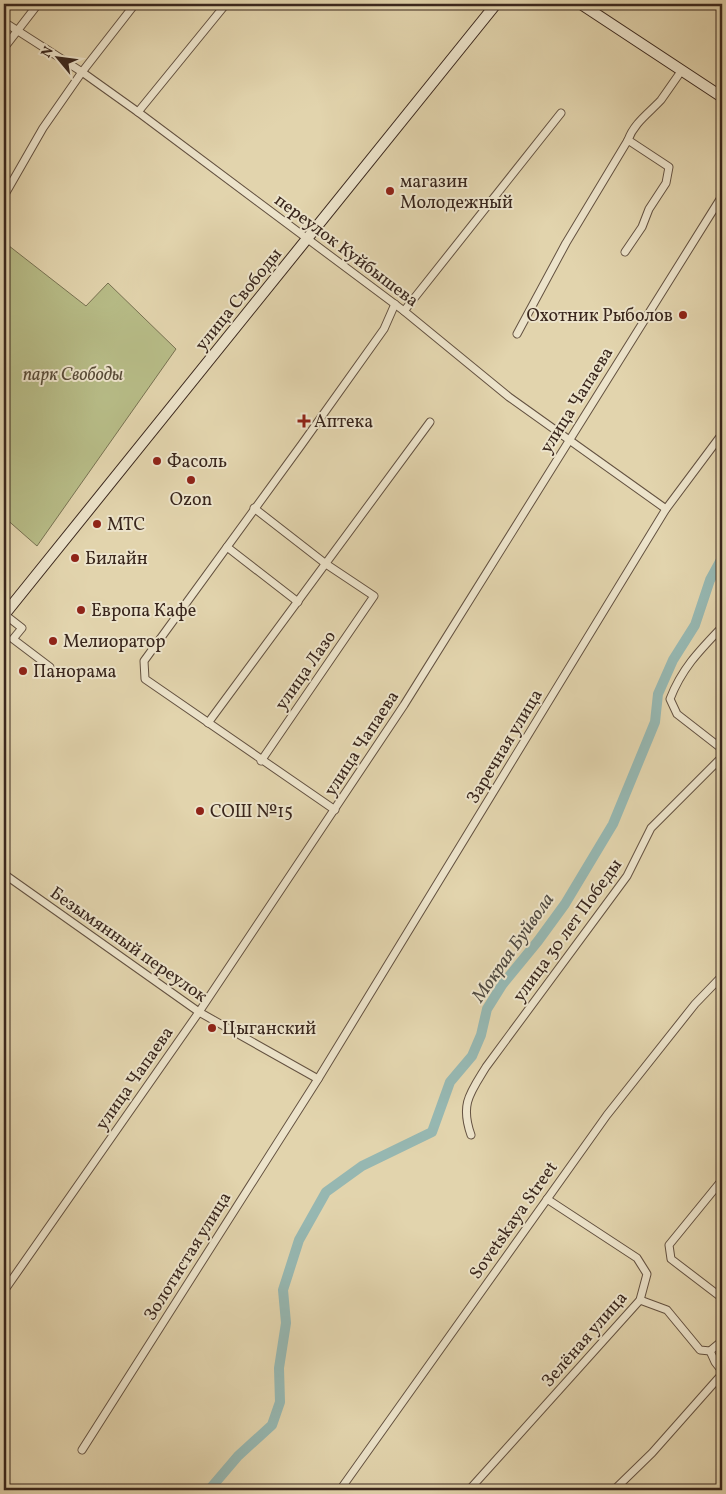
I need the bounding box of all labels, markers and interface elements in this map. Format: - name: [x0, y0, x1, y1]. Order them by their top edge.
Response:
- north arrow: [32, 32, 82, 82]
- text: N: [37, 43, 59, 61]
- place label: магазин Молодежный: [400, 170, 513, 216]
- marker: магазин Молодежный: [384, 185, 396, 197]
- street label: переулок Куйбышева: [269, 189, 423, 314]
- street label: улица Свободы: [190, 243, 289, 357]
- place label: Охотник Рыболов: [526, 304, 673, 329]
- marker: Охотник Рыболов: [677, 309, 689, 321]
- street label: улица Чапаева: [535, 343, 620, 459]
- park label: парк Свободы: [23, 363, 123, 388]
- place label: Аптека: [314, 410, 373, 435]
- marker: Аптека: [298, 415, 310, 427]
- place label: Фасоль: [167, 450, 227, 475]
- marker: Фасоль: [151, 455, 163, 467]
- marker: Ozon: [185, 474, 197, 486]
- place label: Ozon: [170, 488, 213, 513]
- place label: МТС: [107, 513, 145, 538]
- marker: МТС: [91, 518, 103, 530]
- place label: Билайн: [85, 547, 148, 572]
- marker: Билайн: [69, 552, 81, 564]
- place label: Европа Кафе: [91, 599, 196, 624]
- marker: Европа Кафе: [75, 604, 87, 616]
- street label: улица Лазо: [270, 626, 343, 716]
- place label: Мелиоратор: [63, 630, 166, 655]
- marker: Мелиоратор: [47, 635, 59, 647]
- place label: Панорама: [33, 660, 116, 685]
- marker: Панорама: [17, 665, 29, 677]
- street label: Заречная улица: [461, 685, 549, 809]
- street label: улица Чапаева: [319, 686, 406, 802]
- place label: СОШ №15: [210, 800, 293, 825]
- marker: СОШ №15: [194, 805, 206, 817]
- street label: улица 30 лет Победы: [508, 854, 629, 1008]
- street label: Безымянный переулок: [44, 881, 212, 1009]
- water label: Мокрая Буйвола: [466, 888, 561, 1009]
- place label: Цыганский: [222, 1017, 316, 1042]
- street label: улица Чапаева: [90, 1022, 180, 1136]
- marker: Цыганский: [206, 1022, 218, 1034]
- street label: Sovetskaya Street: [464, 1157, 564, 1285]
- street label: Золотистая улица: [139, 1187, 238, 1326]
- street label: Зелёная улица: [536, 1287, 634, 1393]

